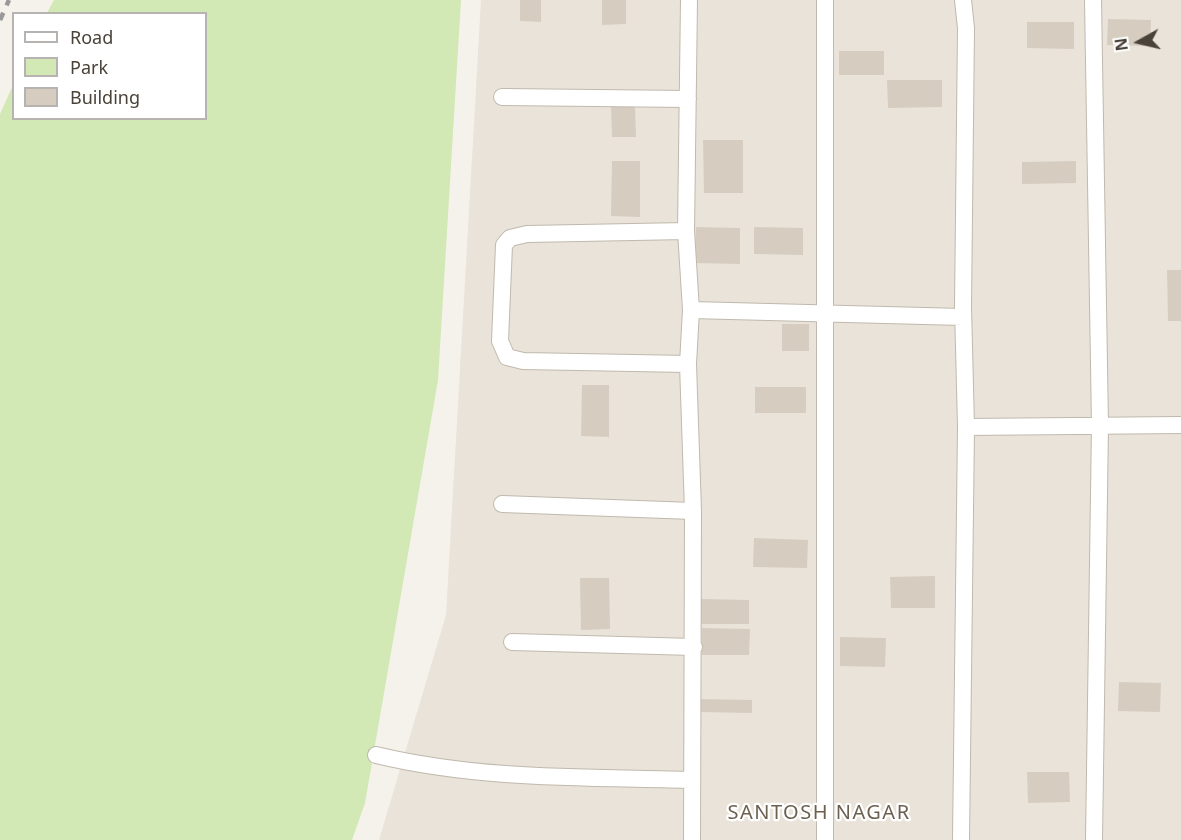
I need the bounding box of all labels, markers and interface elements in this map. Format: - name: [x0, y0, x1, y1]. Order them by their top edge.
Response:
- legend: [12, 12, 207, 120]
- north arrow: [1109, 12, 1169, 72]
- text: Road: [70, 25, 113, 49]
- text: N: [1109, 37, 1133, 52]
- text: Park: [70, 55, 108, 79]
- text: Building: [70, 85, 140, 109]
- district label: SANTOSH NAGAR: [727, 801, 911, 825]

